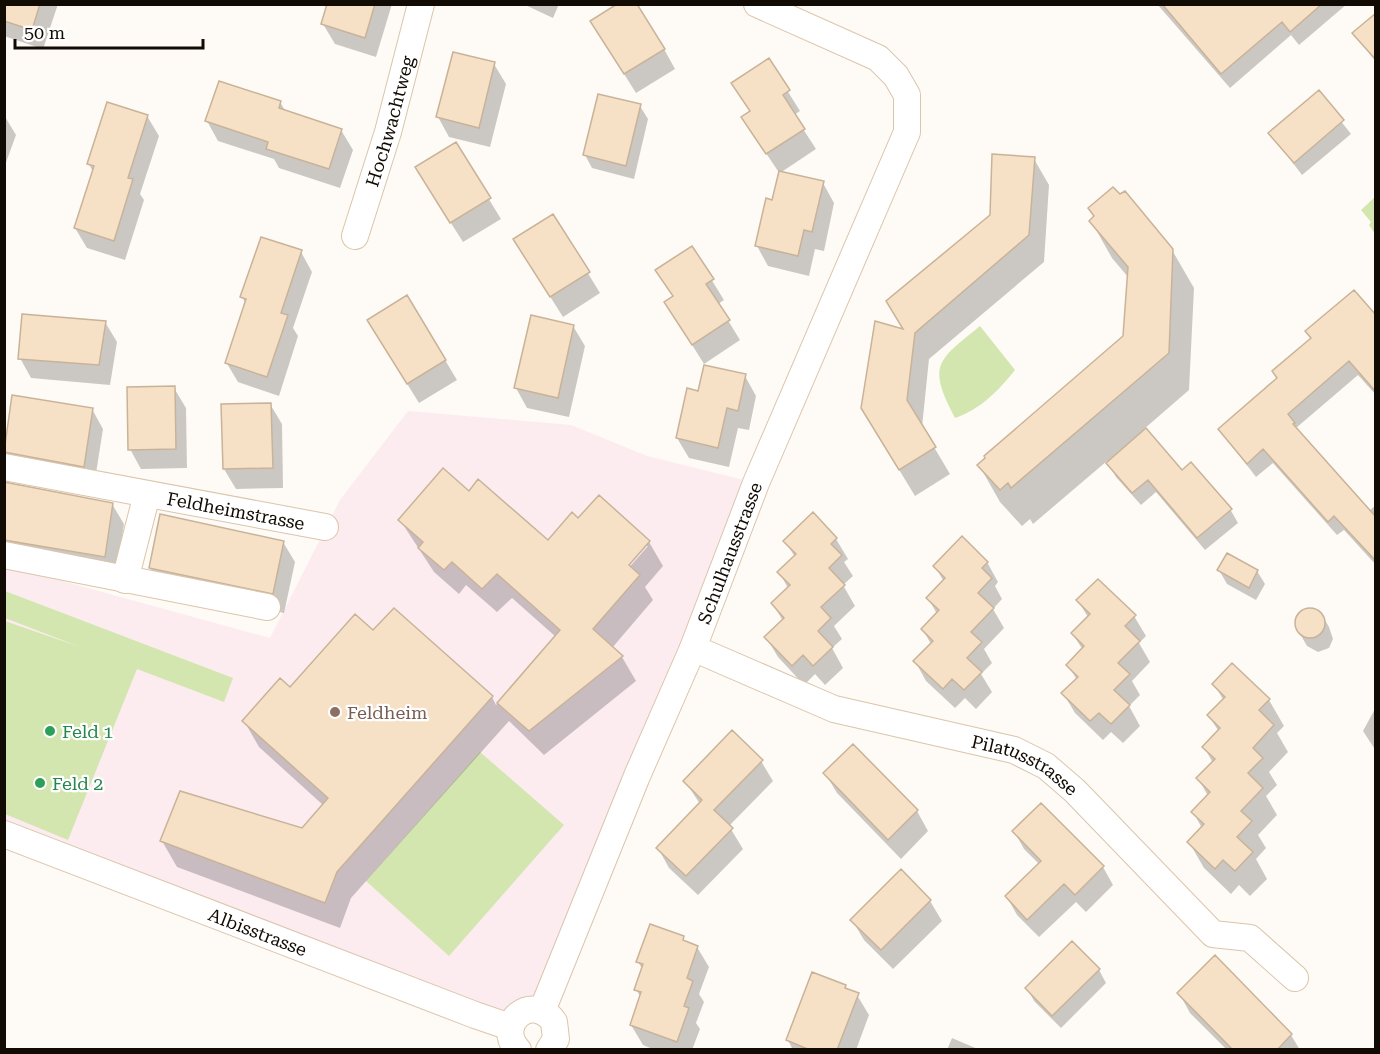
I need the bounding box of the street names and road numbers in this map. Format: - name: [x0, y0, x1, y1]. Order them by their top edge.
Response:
- street label: Hochwachtweg: [361, 53, 418, 189]
- street label: Schulhausstrasse: [693, 479, 766, 627]
- street label: Feldheimstrasse: [165, 487, 307, 534]
- street label: Pilatusstrasse: [969, 730, 1082, 799]
- street label: Albisstrasse: [206, 903, 310, 960]

